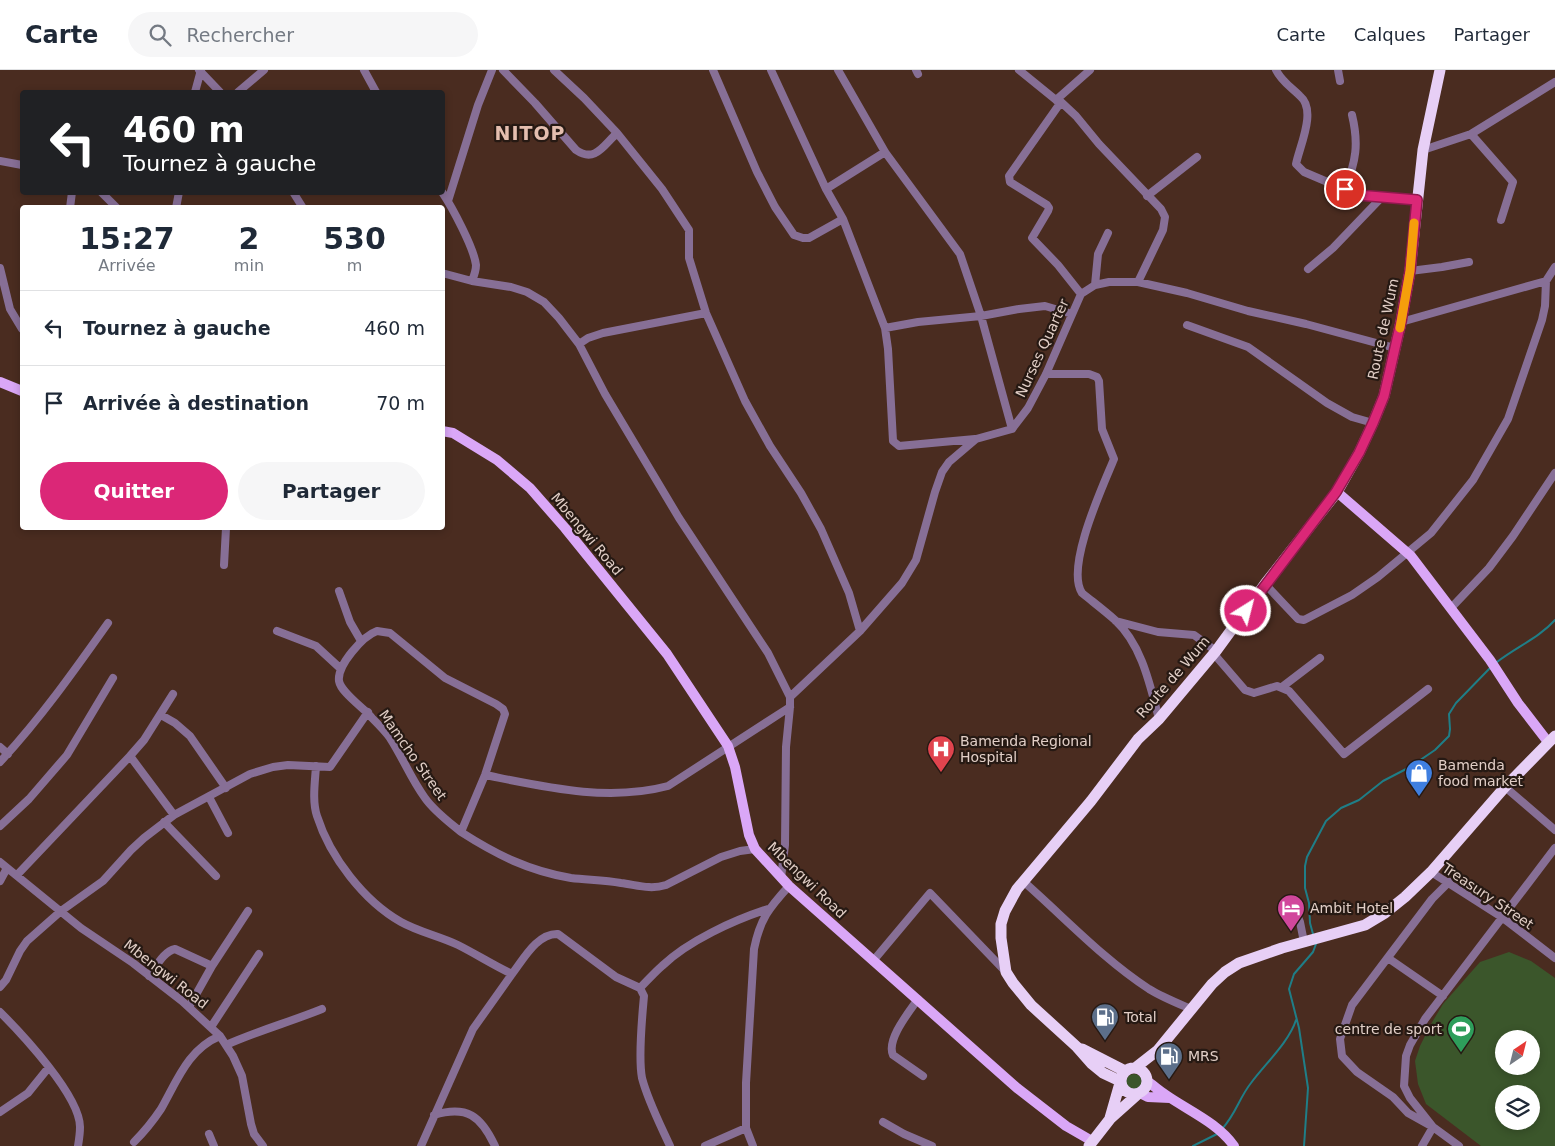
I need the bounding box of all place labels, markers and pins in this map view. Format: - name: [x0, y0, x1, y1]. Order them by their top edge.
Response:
- pin: [1324, 168, 1366, 210]
- place label: Bamenda Regional Hospital: [960, 733, 1092, 765]
- hospital icon: Bamenda Regional Hospital: [926, 734, 956, 773]
- place label: Bamenda food market: [1438, 757, 1524, 789]
- shop icon: Bamenda food market: [1404, 758, 1434, 797]
- hotel icon: Ambit Hotel: [1276, 893, 1306, 932]
- place label: Ambit Hotel: [1310, 900, 1393, 916]
- fuel station icon: Total: [1090, 1002, 1120, 1041]
- place label: Total: [1123, 1009, 1157, 1025]
- sports icon: centre de sport: [1446, 1014, 1476, 1053]
- place label: centre de sport: [1335, 1021, 1442, 1037]
- fuel station icon: MRS: [1154, 1041, 1184, 1080]
- place label: MRS: [1188, 1048, 1219, 1064]

